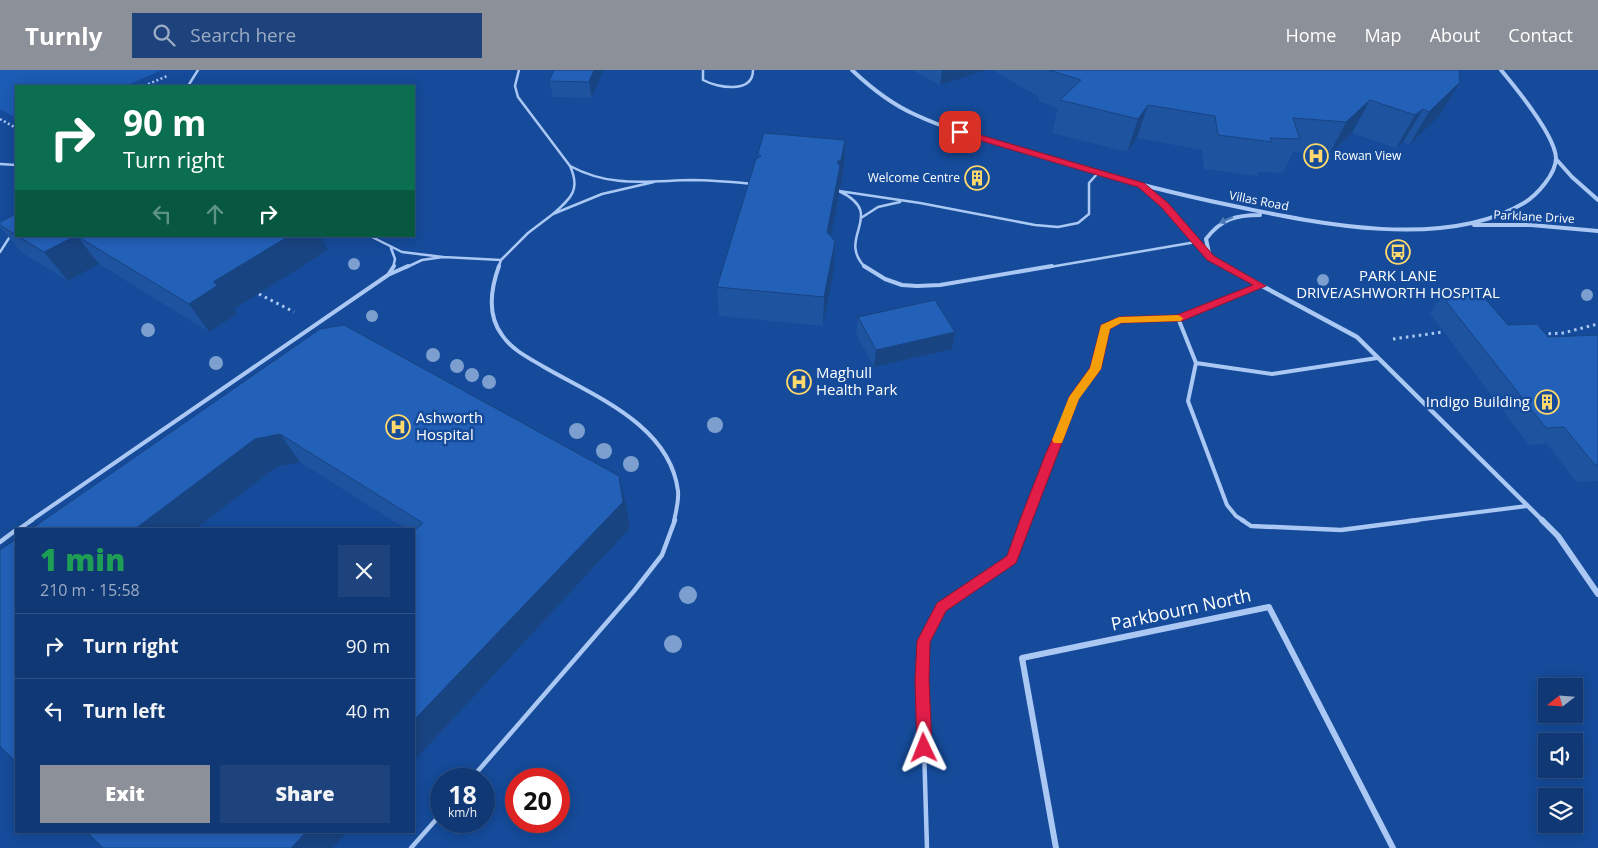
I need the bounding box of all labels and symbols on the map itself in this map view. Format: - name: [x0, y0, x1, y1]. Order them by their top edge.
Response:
- pin: [939, 111, 981, 153]
- hospital icon: Rowan View: [1303, 143, 1329, 169]
- place label: Rowan View: [1334, 147, 1402, 164]
- building icon: Welcome Centre: [964, 165, 990, 191]
- place label: Welcome Centre: [868, 169, 960, 186]
- street label: Villas Road: [1228, 186, 1290, 215]
- street label: Parklane Drive: [1493, 206, 1575, 227]
- one-way arrow: [1219, 217, 1233, 225]
- bus stop icon: PARK LANE DRIVE/ASHWORTH HOSPITAL: [1385, 239, 1411, 265]
- place label: PARK LANE DRIVE/ASHWORTH HOSPITAL: [1296, 265, 1500, 302]
- place label: Maghull Health Park: [816, 362, 898, 399]
- hospital icon: Maghull Health Park: [786, 369, 812, 395]
- building icon: Indigo Building: [1534, 389, 1560, 415]
- place label: Indigo Building: [1426, 391, 1530, 411]
- place label: Ashworth Hospital: [416, 407, 483, 444]
- hospital icon: Ashworth Hospital: [385, 414, 411, 440]
- street label: Parkbourn North: [1108, 582, 1253, 636]
- north arrow: [1538, 678, 1582, 722]
- position arrow: [897, 721, 949, 773]
- speed limit sign: 20: [505, 768, 570, 833]

